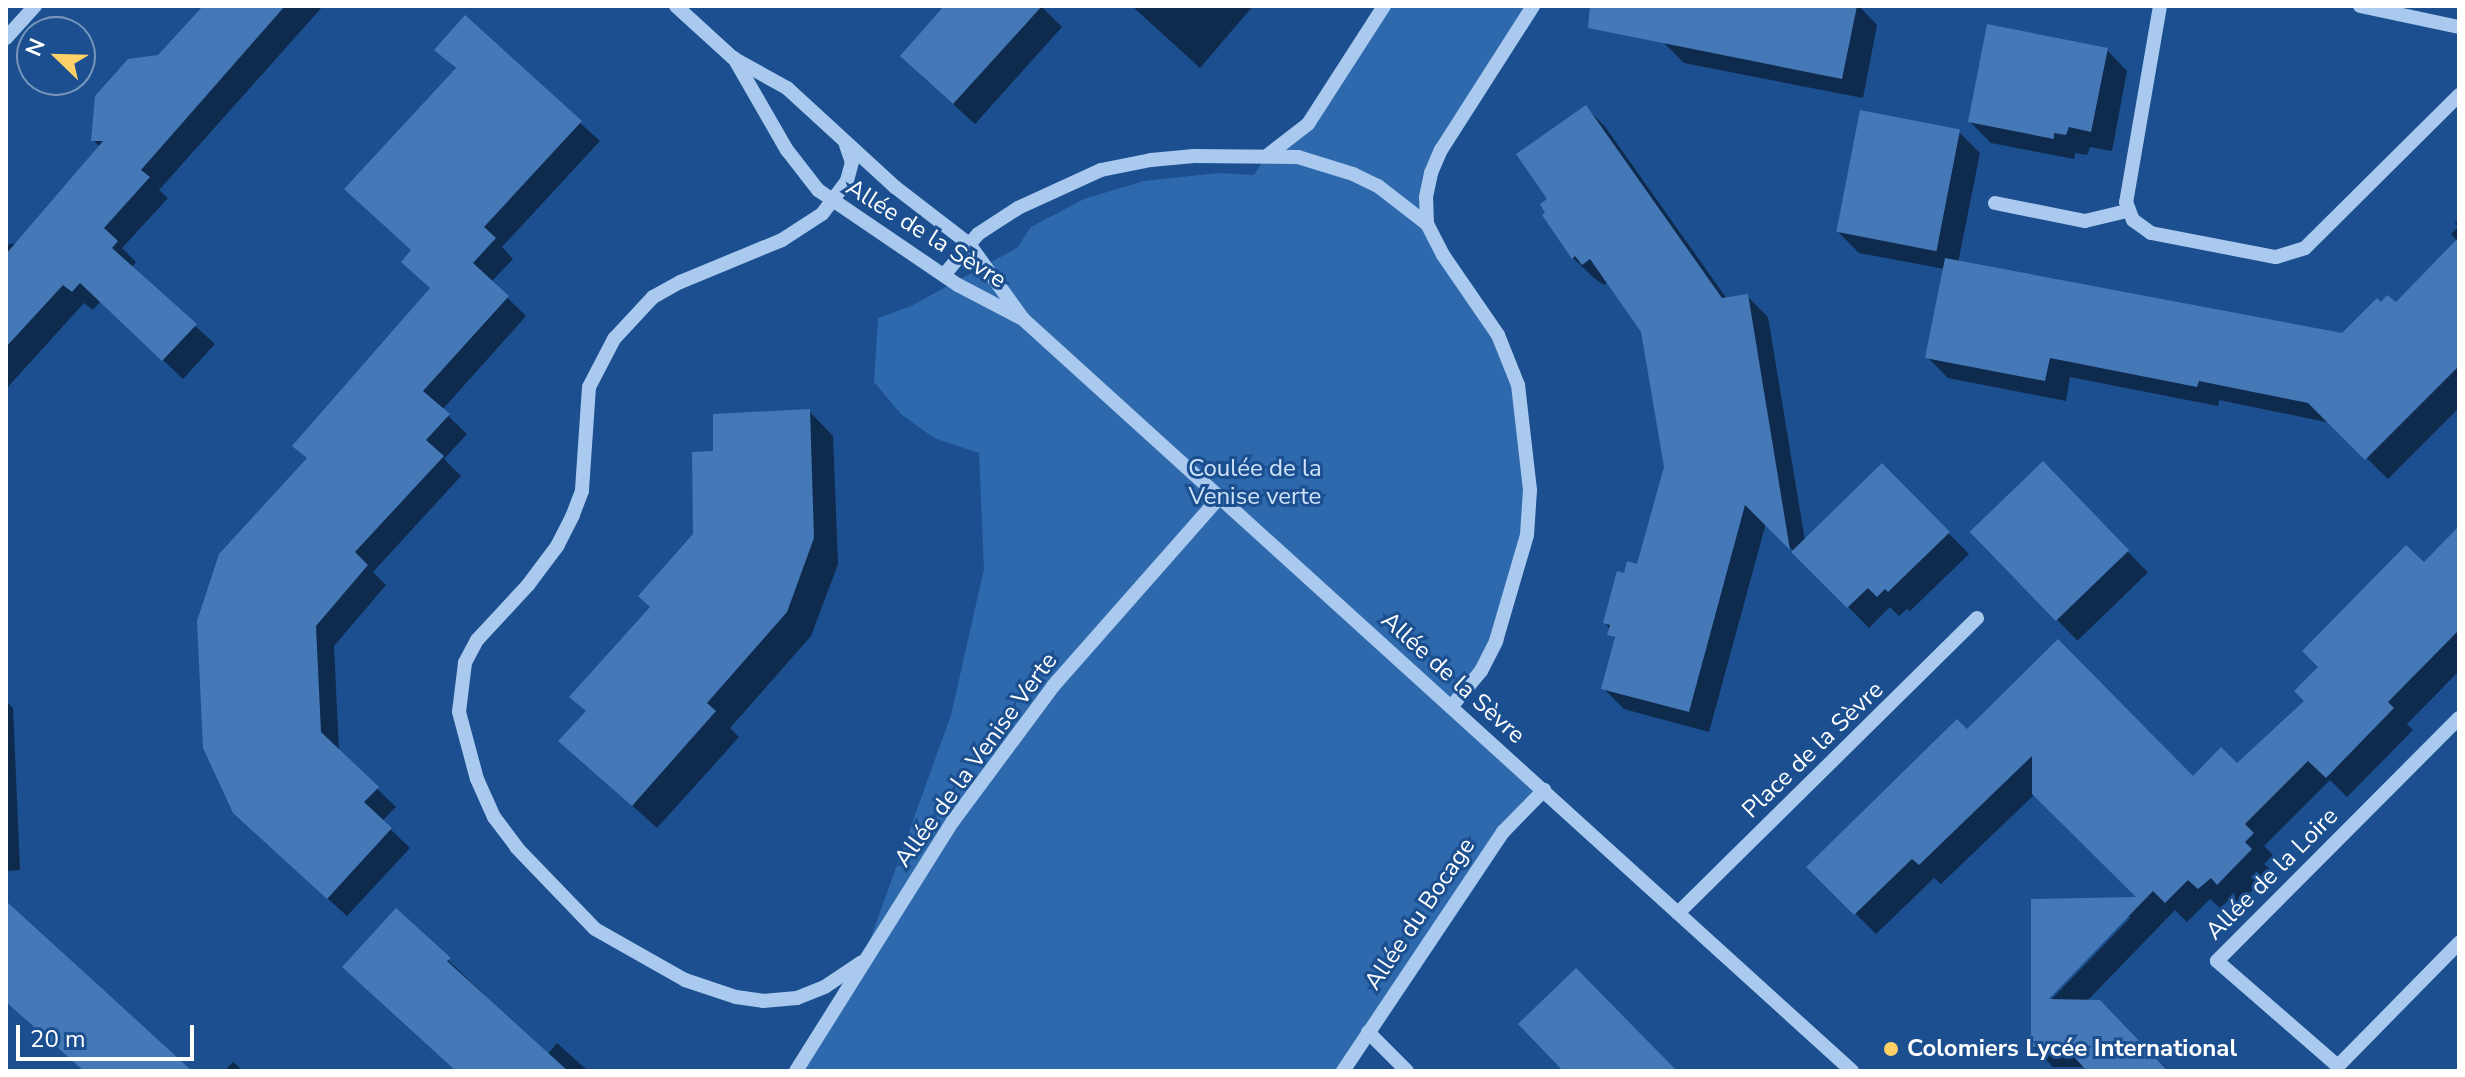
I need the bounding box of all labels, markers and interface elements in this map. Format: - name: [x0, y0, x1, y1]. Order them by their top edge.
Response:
- north arrow: [16, 16, 96, 96]
- text: N: [19, 34, 53, 61]
- street label: Allée de la Sèvre: [841, 173, 1011, 295]
- park label: Coulée de la Venise verte: [1188, 455, 1322, 511]
- street label: Allée de la Sèvre: [1375, 606, 1531, 750]
- street label: Allée de la Venise Verte: [889, 647, 1063, 873]
- street label: Place de la Sèvre: [1737, 675, 1889, 825]
- street label: Allée de la Loire: [2200, 802, 2344, 946]
- street label: Allée du Bocage: [1359, 833, 1481, 995]
- scale bar: [20, 1009, 198, 1059]
- text: 20 m: [30, 1023, 86, 1055]
- place label: Colomiers Lycée International: [1907, 1035, 2237, 1063]
- marker: Colomiers Lycée International: [1882, 1040, 1900, 1058]

